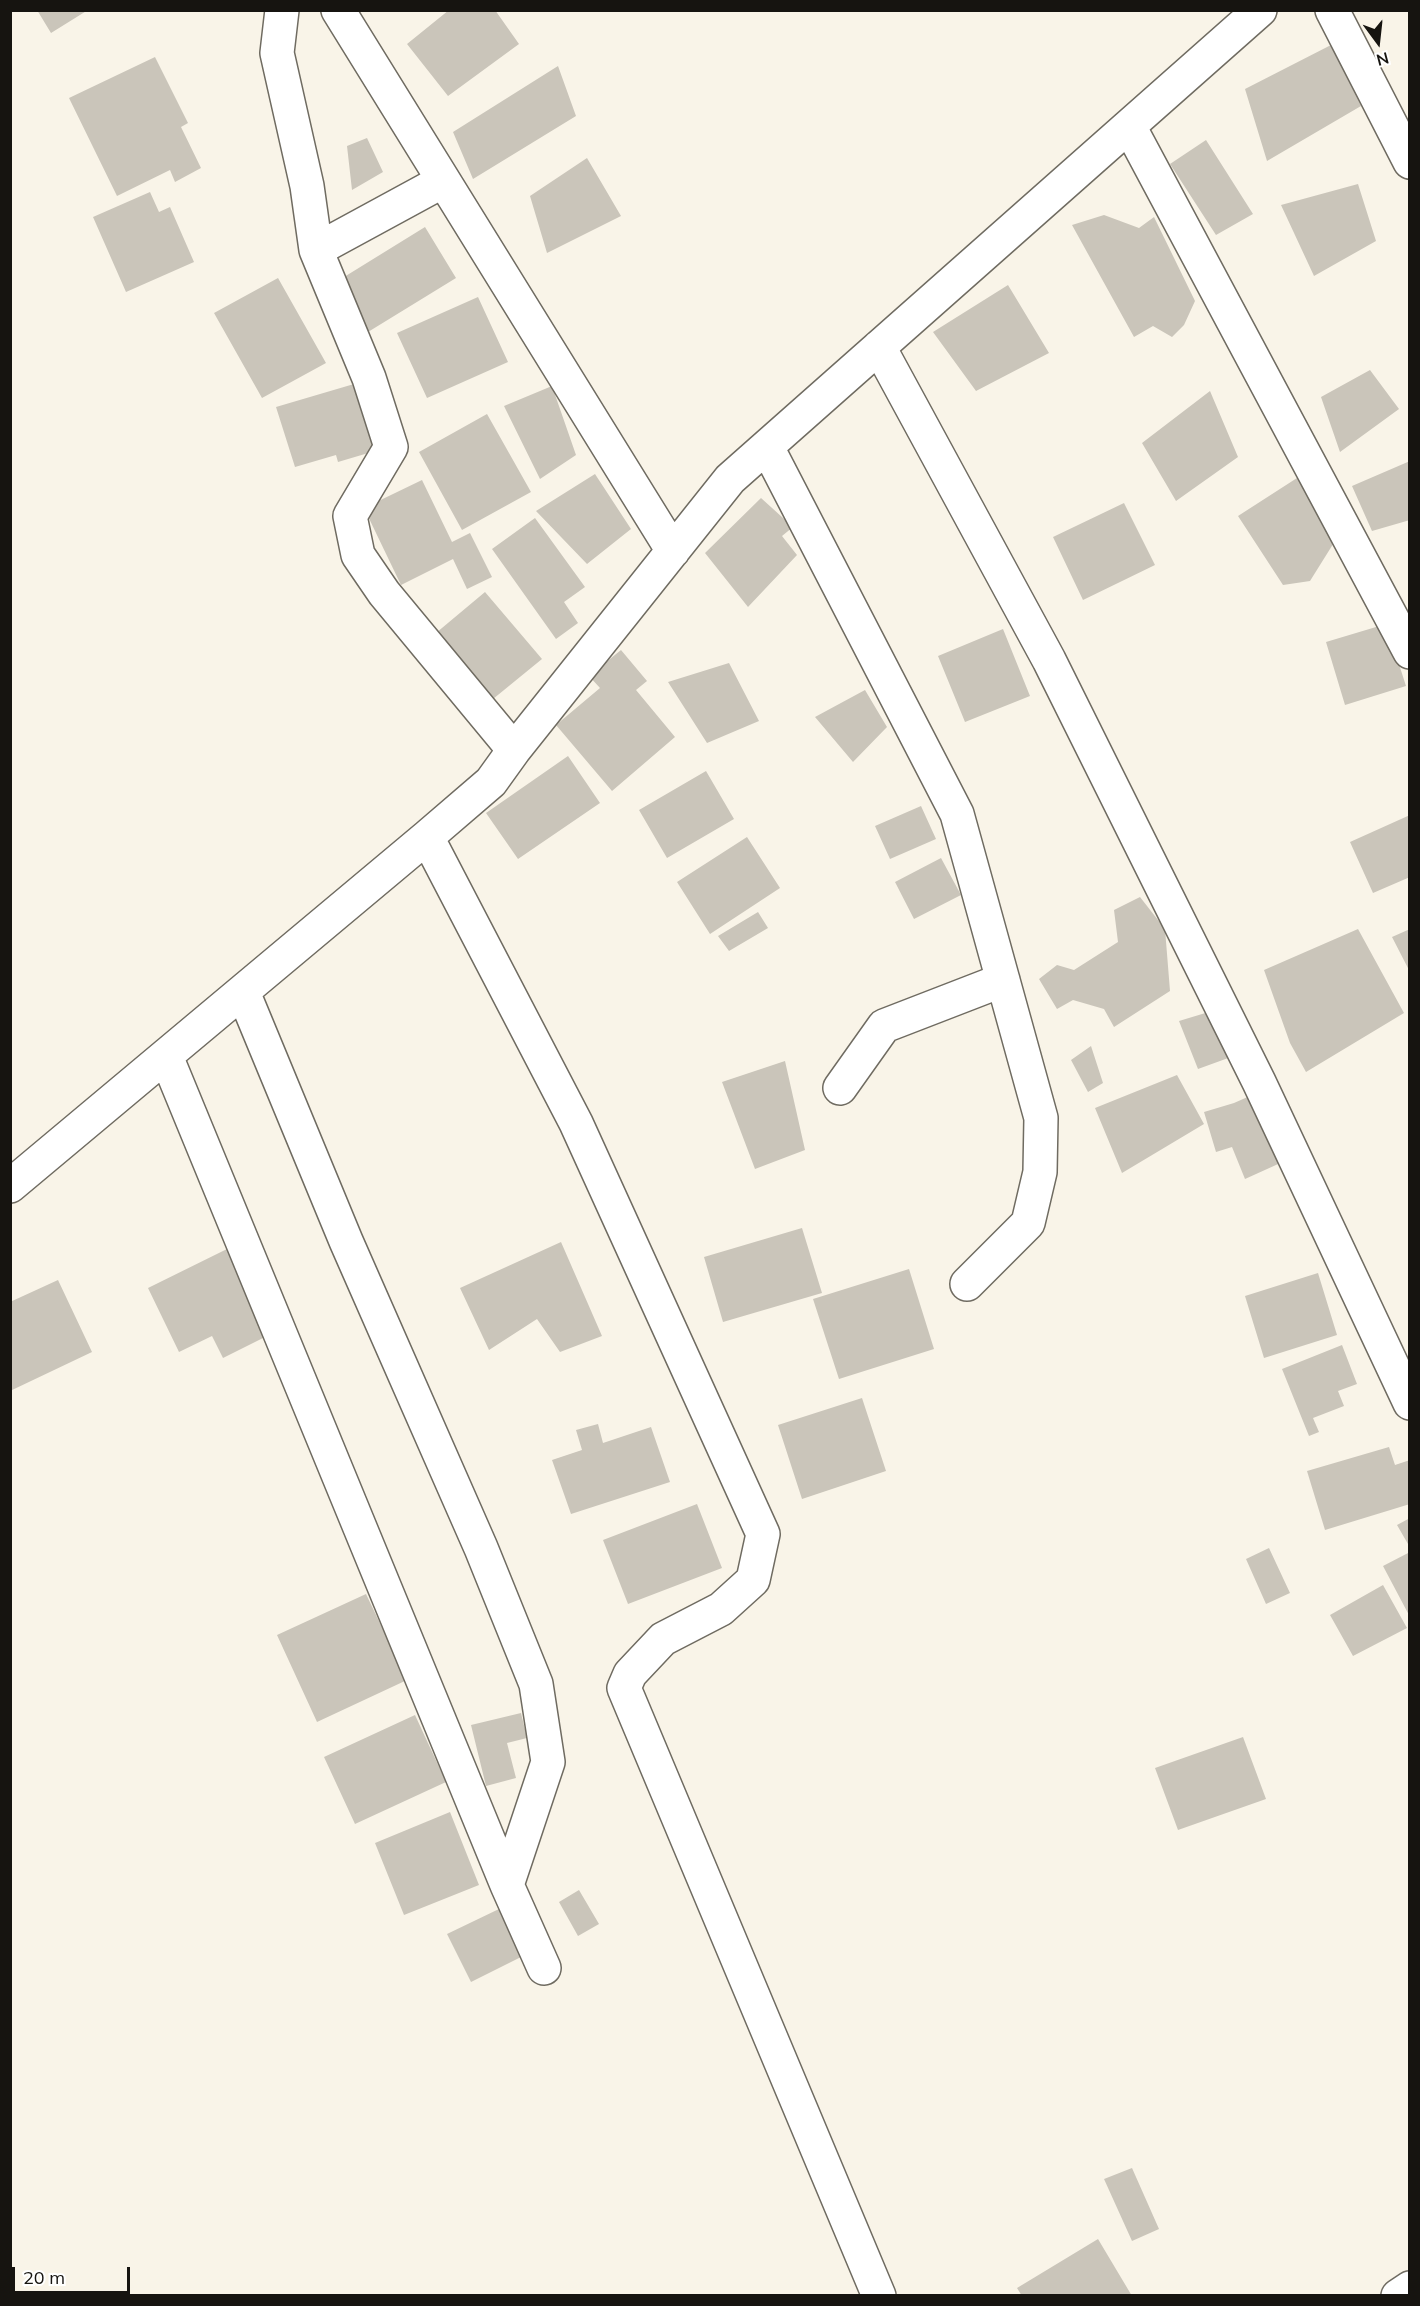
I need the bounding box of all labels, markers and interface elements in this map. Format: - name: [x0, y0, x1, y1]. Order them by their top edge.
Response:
- north arrow: [1348, 12, 1408, 72]
- text: N: [1374, 48, 1391, 71]
- scale bar: [15, 2255, 134, 2293]
- text: 20 m: [23, 2266, 65, 2289]

